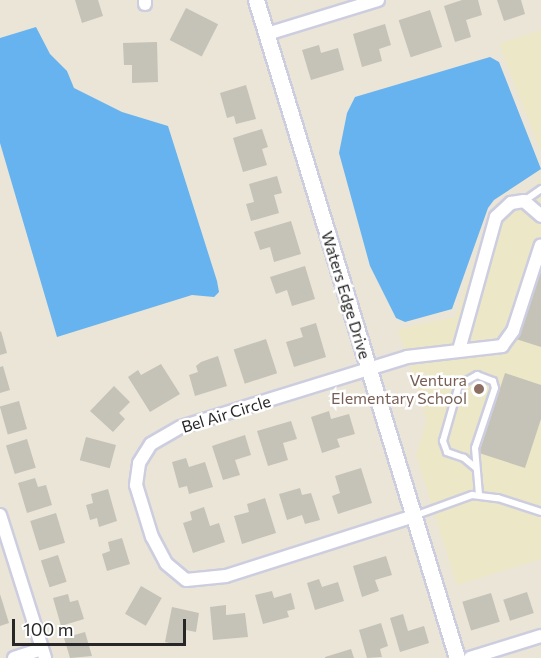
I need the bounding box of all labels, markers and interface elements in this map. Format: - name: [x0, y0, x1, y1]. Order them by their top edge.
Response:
- street label: Waters Edge Drive: [317, 229, 375, 361]
- place label: Ventura Elementary School: [331, 370, 467, 408]
- marker: Ventura Elementary School: [472, 382, 486, 396]
- street label: Bel Air Circle: [179, 391, 273, 437]
- scale bar: [15, 607, 189, 645]
- text: 100 m: [23, 618, 73, 640]

